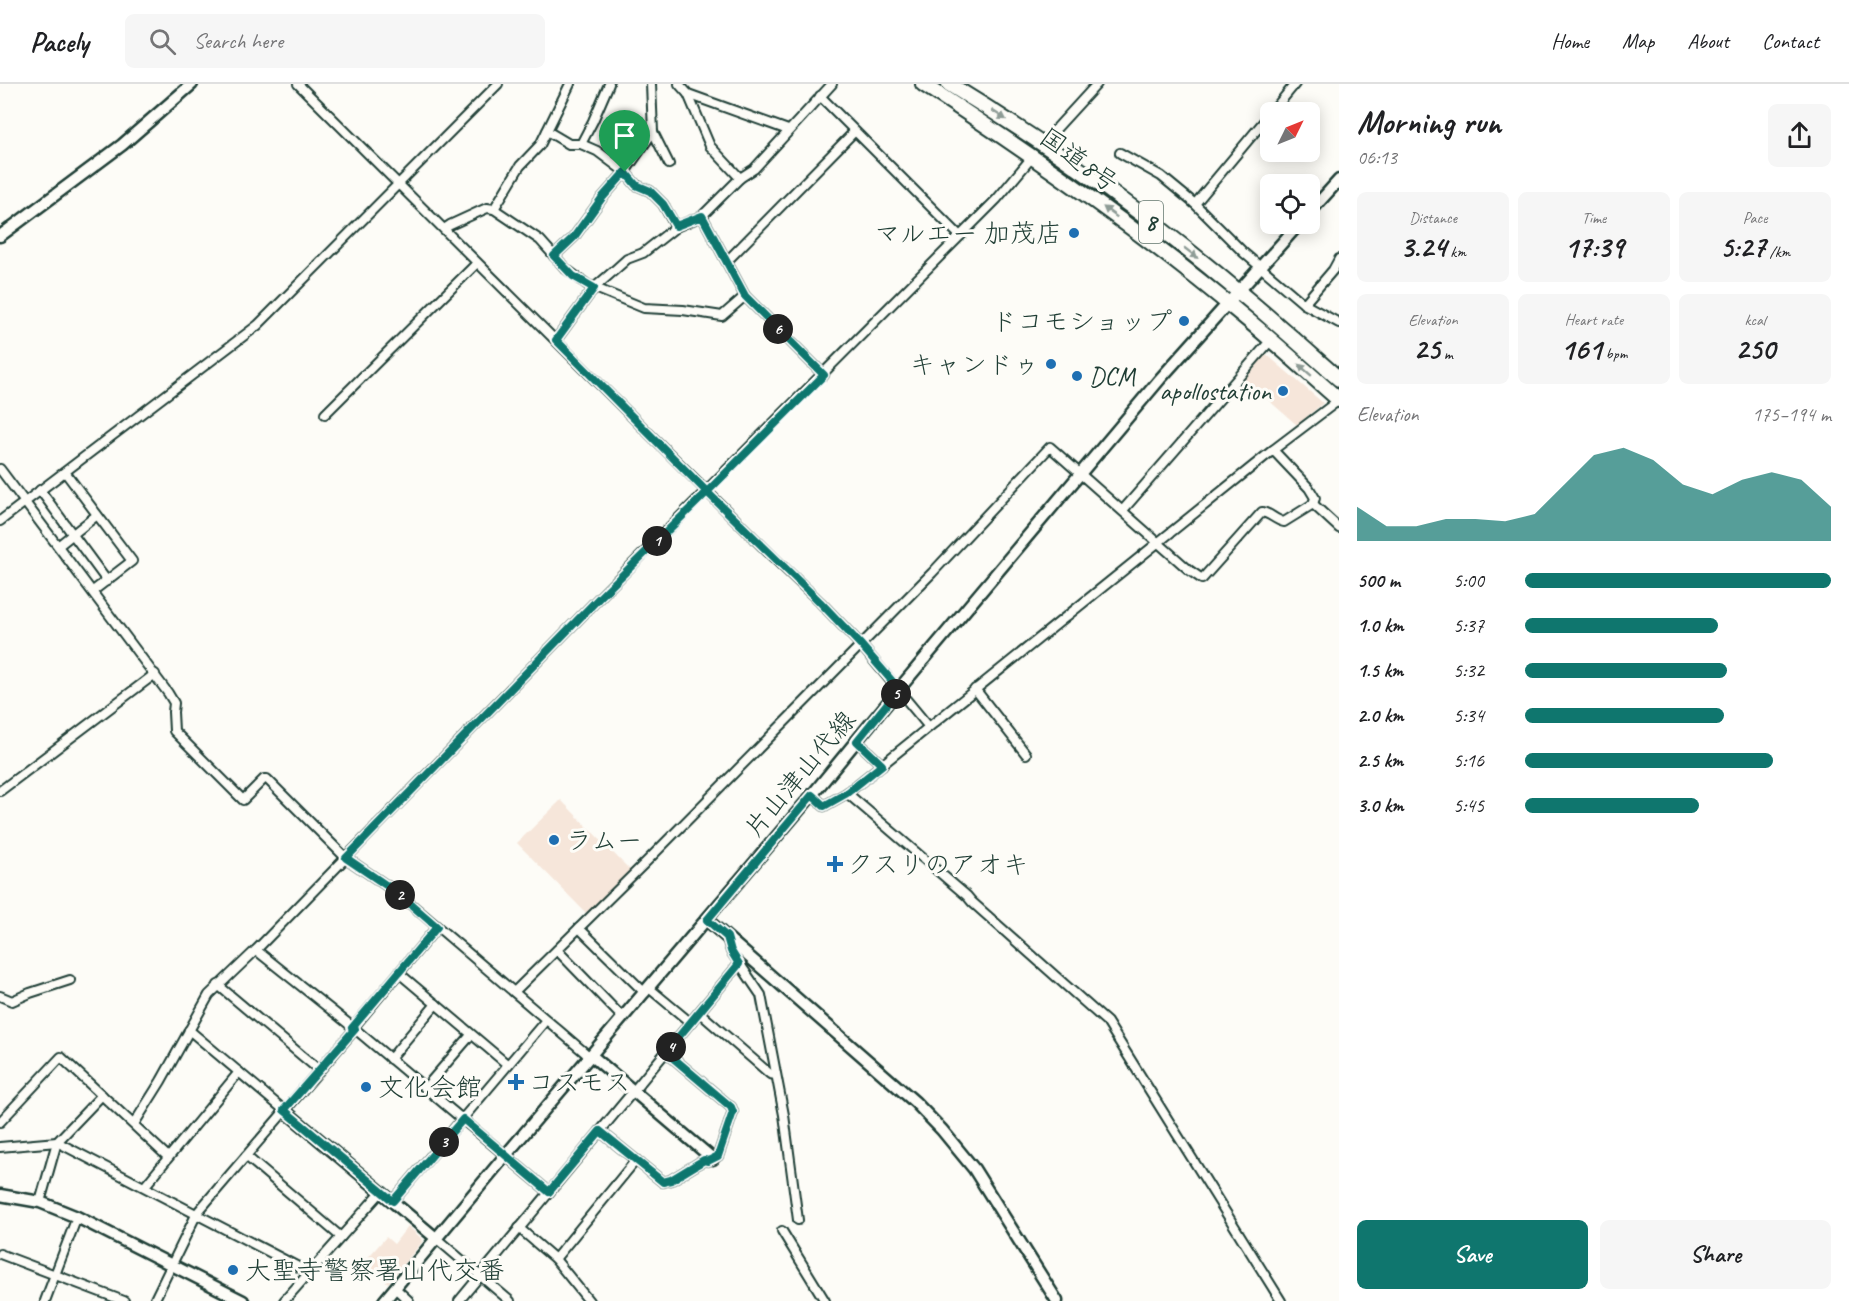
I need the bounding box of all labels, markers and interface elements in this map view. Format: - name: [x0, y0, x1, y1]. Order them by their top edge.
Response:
- search box: [125, 14, 545, 68]
- text: Pacely: [30, 24, 89, 59]
- icon: search: [146, 25, 179, 58]
- text: Search here: [194, 27, 283, 55]
- text: Home: [1551, 28, 1589, 54]
- text: Map: [1622, 28, 1654, 54]
- text: About: [1687, 28, 1729, 54]
- text: Contact: [1762, 28, 1819, 54]
- text: Morning run: [1357, 101, 1501, 143]
- north arrow: [1260, 102, 1320, 162]
- map controls: [1260, 102, 1320, 234]
- button: share: [1768, 104, 1831, 167]
- one-way arrow: [991, 109, 1007, 120]
- pin: [599, 110, 650, 172]
- icon: arrive: [608, 119, 641, 152]
- street label: 国道8号: [1033, 120, 1125, 200]
- text: 06:13: [1357, 145, 1397, 170]
- button: locate: [1260, 174, 1320, 234]
- road number: 8: [1139, 201, 1163, 243]
- one-way arrow: [1103, 207, 1118, 219]
- text: Distance: [1409, 208, 1457, 228]
- text: Time: [1582, 208, 1606, 228]
- text: Pace: [1743, 208, 1767, 228]
- place label: マルエー 加茂店: [874, 217, 1062, 250]
- marker: マルエー 加茂店: [1067, 226, 1081, 240]
- text: 3.24: [1400, 228, 1446, 266]
- text: 17:39: [1564, 228, 1624, 266]
- text: 5:27: [1720, 228, 1766, 266]
- text: km: [1446, 242, 1466, 262]
- text: /km: [1766, 242, 1790, 262]
- one-way arrow: [1184, 247, 1199, 259]
- place label: ドコモショップ: [991, 305, 1172, 338]
- text: Elevation: [1408, 310, 1458, 330]
- text: Heart rate: [1565, 310, 1623, 330]
- text: kcal: [1744, 310, 1766, 330]
- pin: 6: [763, 314, 793, 344]
- marker: ドコモショップ: [1177, 314, 1191, 328]
- text: 6: [774, 319, 782, 339]
- text: 25: [1413, 330, 1440, 368]
- text: 161: [1561, 330, 1602, 368]
- text: 250: [1735, 330, 1775, 368]
- text: m: [1440, 344, 1453, 364]
- text: bpm: [1602, 344, 1627, 364]
- place label: キャンドゥ: [909, 348, 1039, 381]
- marker: キャンドゥ: [1044, 357, 1058, 371]
- place label: DCM: [1089, 360, 1137, 393]
- one-way arrow: [1298, 364, 1313, 377]
- marker: DCM: [1070, 369, 1084, 383]
- place label: apollostation: [1159, 375, 1272, 408]
- marker: apollostation: [1276, 384, 1290, 398]
- text: Elevation: [1357, 402, 1419, 427]
- text: 175–194 m: [1752, 402, 1831, 427]
- pin: 1: [642, 526, 672, 556]
- text: 1: [653, 531, 661, 551]
- text: 500 m: [1357, 568, 1400, 593]
- text: 5:00: [1453, 568, 1484, 593]
- text: 1.0 km: [1357, 613, 1404, 638]
- text: 5:37: [1453, 613, 1484, 638]
- text: 1.5 km: [1357, 658, 1403, 683]
- text: 5:32: [1453, 658, 1484, 683]
- pin: 5: [881, 679, 911, 709]
- text: 5: [893, 684, 899, 704]
- text: 2.0 km: [1357, 703, 1404, 728]
- text: 5:34: [1453, 703, 1484, 728]
- street label: 片山津山代線: [737, 704, 863, 844]
- text: 2.5 km: [1357, 748, 1403, 773]
- text: 5:16: [1453, 748, 1484, 773]
- text: 3.0 km: [1357, 793, 1404, 818]
- text: 5:45: [1453, 793, 1484, 818]
- place label: ラムー: [566, 824, 642, 857]
- marker: ラムー: [547, 833, 561, 847]
- place label: クスリのアオキ: [847, 848, 1028, 881]
- marker: クスリのアオキ: [828, 857, 842, 871]
- pin: 2: [385, 880, 415, 910]
- text: 2: [396, 885, 404, 905]
- pin: 4: [656, 1032, 686, 1062]
- text: 4: [667, 1037, 675, 1057]
- place label: コスモス: [528, 1066, 630, 1099]
- place label: 文化会館: [378, 1071, 482, 1104]
- marker: コスモス: [509, 1075, 523, 1089]
- marker: 文化会館: [359, 1080, 373, 1094]
- pin: 3: [429, 1127, 459, 1157]
- text: 3: [440, 1132, 448, 1152]
- button: Save: [1357, 1220, 1588, 1289]
- button: Share: [1600, 1220, 1831, 1289]
- place label: 大聖寺警察署山代交番: [245, 1254, 505, 1287]
- marker: 大聖寺警察署山代交番: [226, 1263, 240, 1277]

